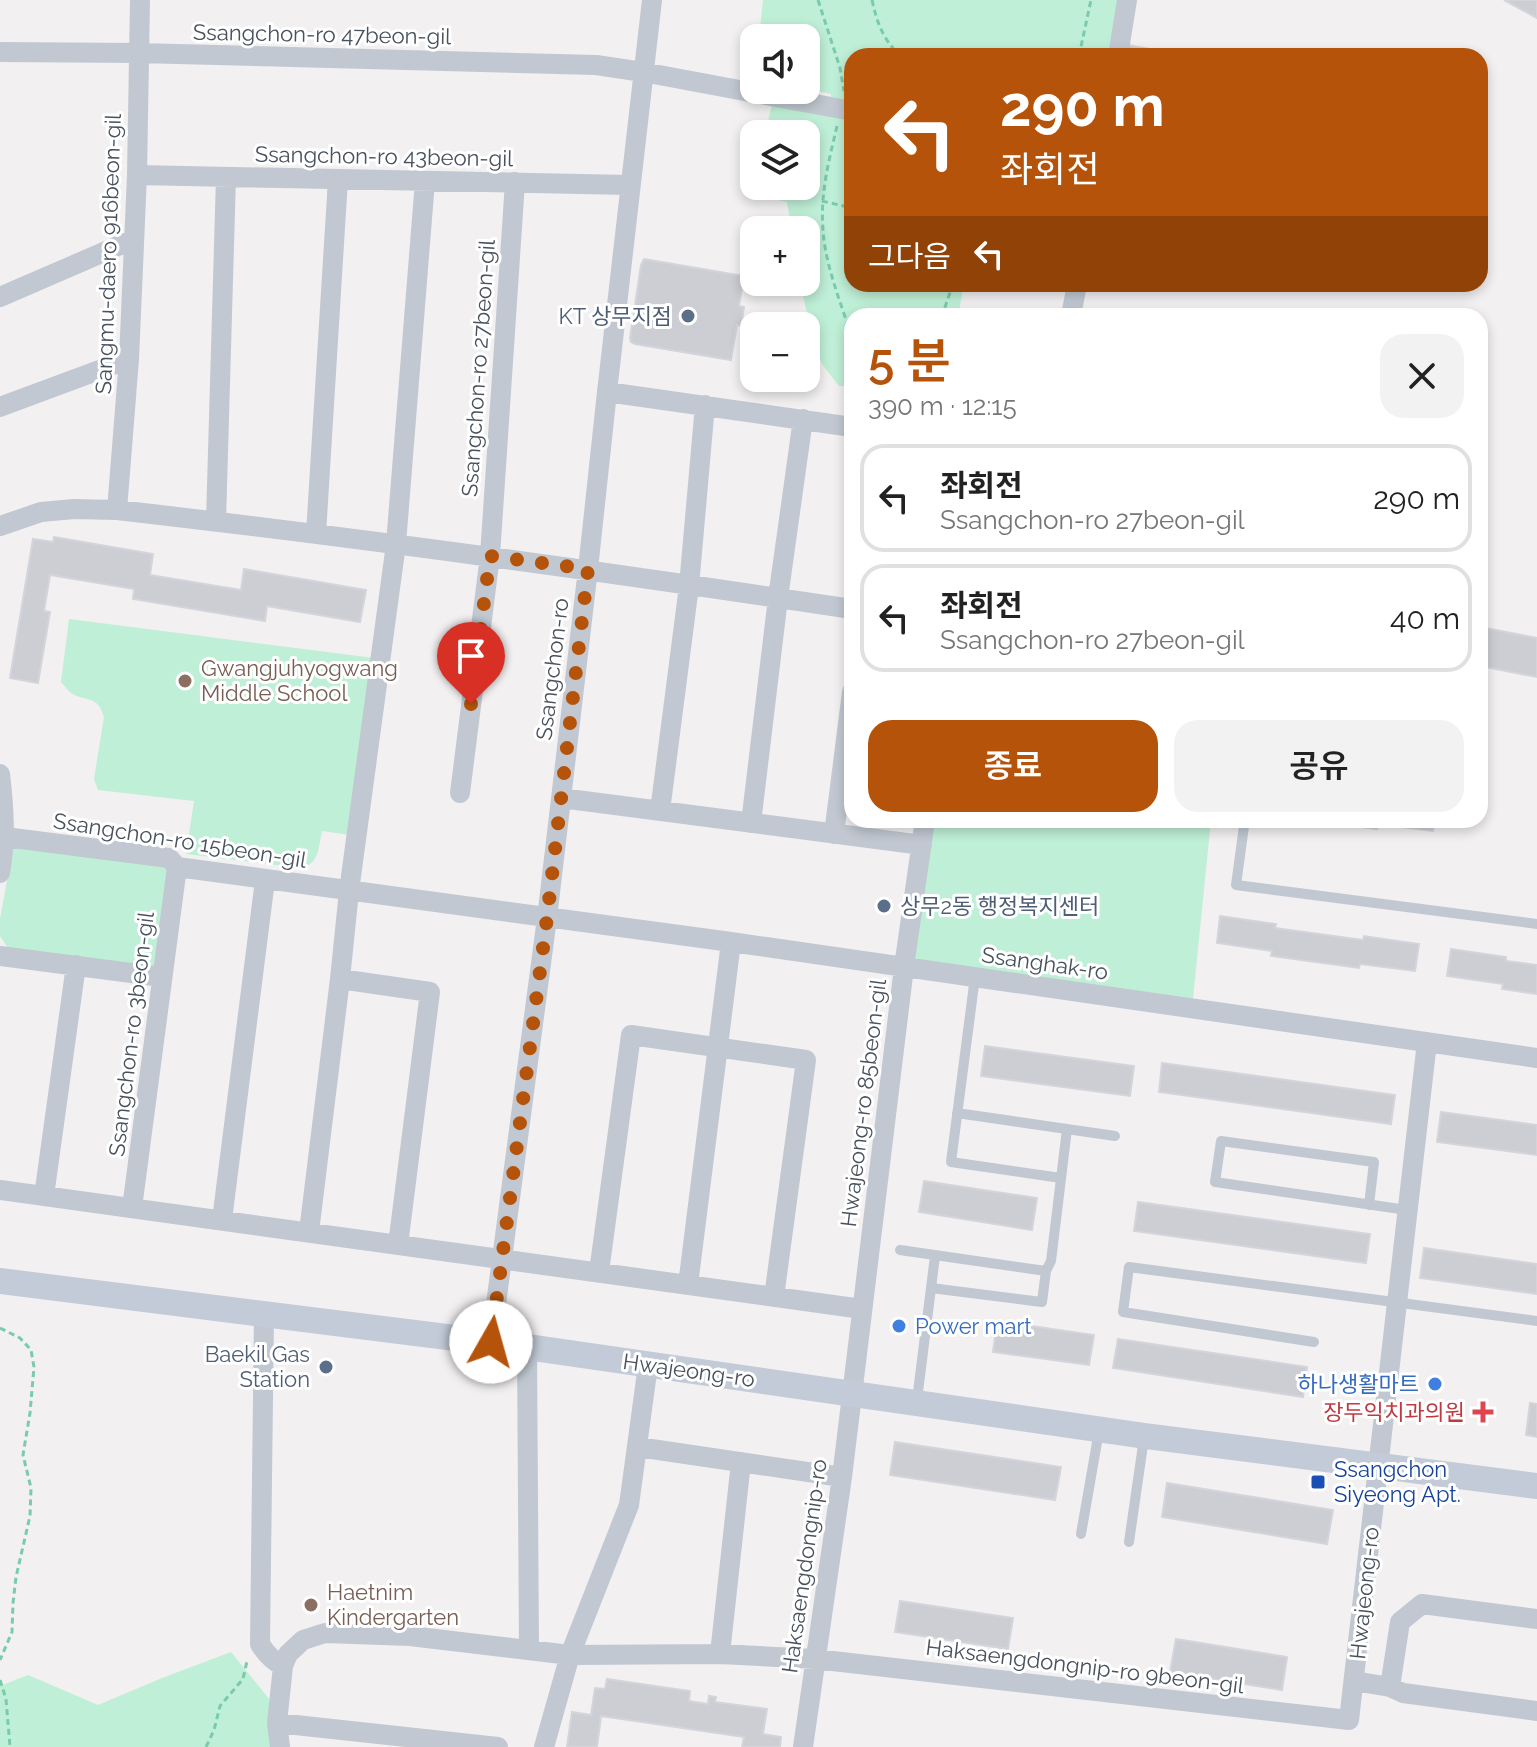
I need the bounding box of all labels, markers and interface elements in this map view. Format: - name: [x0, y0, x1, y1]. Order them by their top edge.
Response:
- street label: Ssangchon-ro 47beon-gil: [193, 19, 451, 49]
- map controls: [740, 24, 820, 392]
- button: sound: [740, 24, 820, 104]
- text: 290 m: [1000, 73, 1165, 139]
- icon: left: [868, 80, 972, 184]
- street label: Sangmu-daero 916beon-gil: [90, 113, 126, 395]
- button: layers: [740, 120, 820, 200]
- street label: Ssangchon-ro 43beon-gil: [255, 141, 513, 171]
- text: 좌회전: [1000, 148, 1099, 190]
- button: +: [740, 216, 820, 296]
- icon: left: [967, 232, 1011, 276]
- street label: Ssangchon-ro 27beon-gil: [456, 239, 500, 497]
- text: 그다음: [868, 239, 951, 274]
- place label: KT 상무지점: [559, 303, 672, 329]
- marker: KT 상무지점: [679, 307, 697, 325]
- button: −: [740, 312, 820, 392]
- text: 5 분: [868, 333, 950, 389]
- button: close: [1380, 334, 1464, 418]
- text: 390 m · 12:15: [868, 391, 1017, 421]
- text: 좌회전: [940, 468, 1023, 503]
- icon: left: [872, 476, 916, 520]
- text: 290 m: [1373, 481, 1460, 516]
- text: Ssangchon-ro 27beon-gil: [940, 505, 1245, 535]
- text: 좌회전: [940, 588, 1023, 623]
- icon: left: [872, 596, 916, 640]
- street label: Ssangchon-ro: [530, 597, 574, 741]
- text: 40 m: [1390, 601, 1460, 636]
- pin: [437, 622, 505, 704]
- text: Ssangchon-ro 27beon-gil: [940, 625, 1245, 655]
- icon: arrive: [449, 634, 493, 678]
- place label: Gwangjuhyogwang Middle School: [201, 655, 398, 706]
- marker: Gwangjuhyogwang Middle School: [176, 672, 194, 690]
- button: 종료: [868, 720, 1158, 812]
- button: 공유: [1174, 720, 1464, 812]
- street label: Ssangchon-ro 15beon-gil: [52, 807, 308, 873]
- place label: 상무2동 행정복지센터: [900, 893, 1099, 919]
- marker: 상무2동 행정복지센터: [875, 897, 893, 915]
- street label: Ssangchon-ro 3beon-gil: [103, 910, 159, 1158]
- street label: Ssanghak-ro: [980, 941, 1110, 985]
- street label: Hwajeong-ro 85beon-gil: [835, 978, 891, 1228]
- position arrow: [449, 1300, 533, 1384]
- place label: Power mart: [915, 1313, 1032, 1339]
- marker: Power mart: [890, 1317, 908, 1335]
- place label: Baekil Gas Station: [205, 1341, 310, 1392]
- street label: Hwajeong-ro: [621, 1348, 757, 1392]
- marker: Baekil Gas Station: [317, 1358, 335, 1376]
- place label: 하나생활마트: [1298, 1371, 1419, 1397]
- marker: 하나생활마트: [1426, 1375, 1444, 1393]
- place label: 장두익치과의원: [1323, 1399, 1465, 1425]
- marker: 장두익치과의원: [1472, 1401, 1494, 1423]
- place label: Ssangchon Siyeong Apt.: [1334, 1456, 1461, 1507]
- street label: Haksaengdongnip-ro: [776, 1457, 832, 1675]
- marker: Ssangchon Siyeong Apt.: [1309, 1473, 1327, 1491]
- street label: Hwajeong-ro: [1344, 1526, 1384, 1660]
- place label: Haetnim Kindergarten: [327, 1579, 459, 1630]
- marker: Haetnim Kindergarten: [302, 1596, 320, 1614]
- street label: Haksaengdongnip-ro 9beon-gil: [924, 1634, 1246, 1698]

